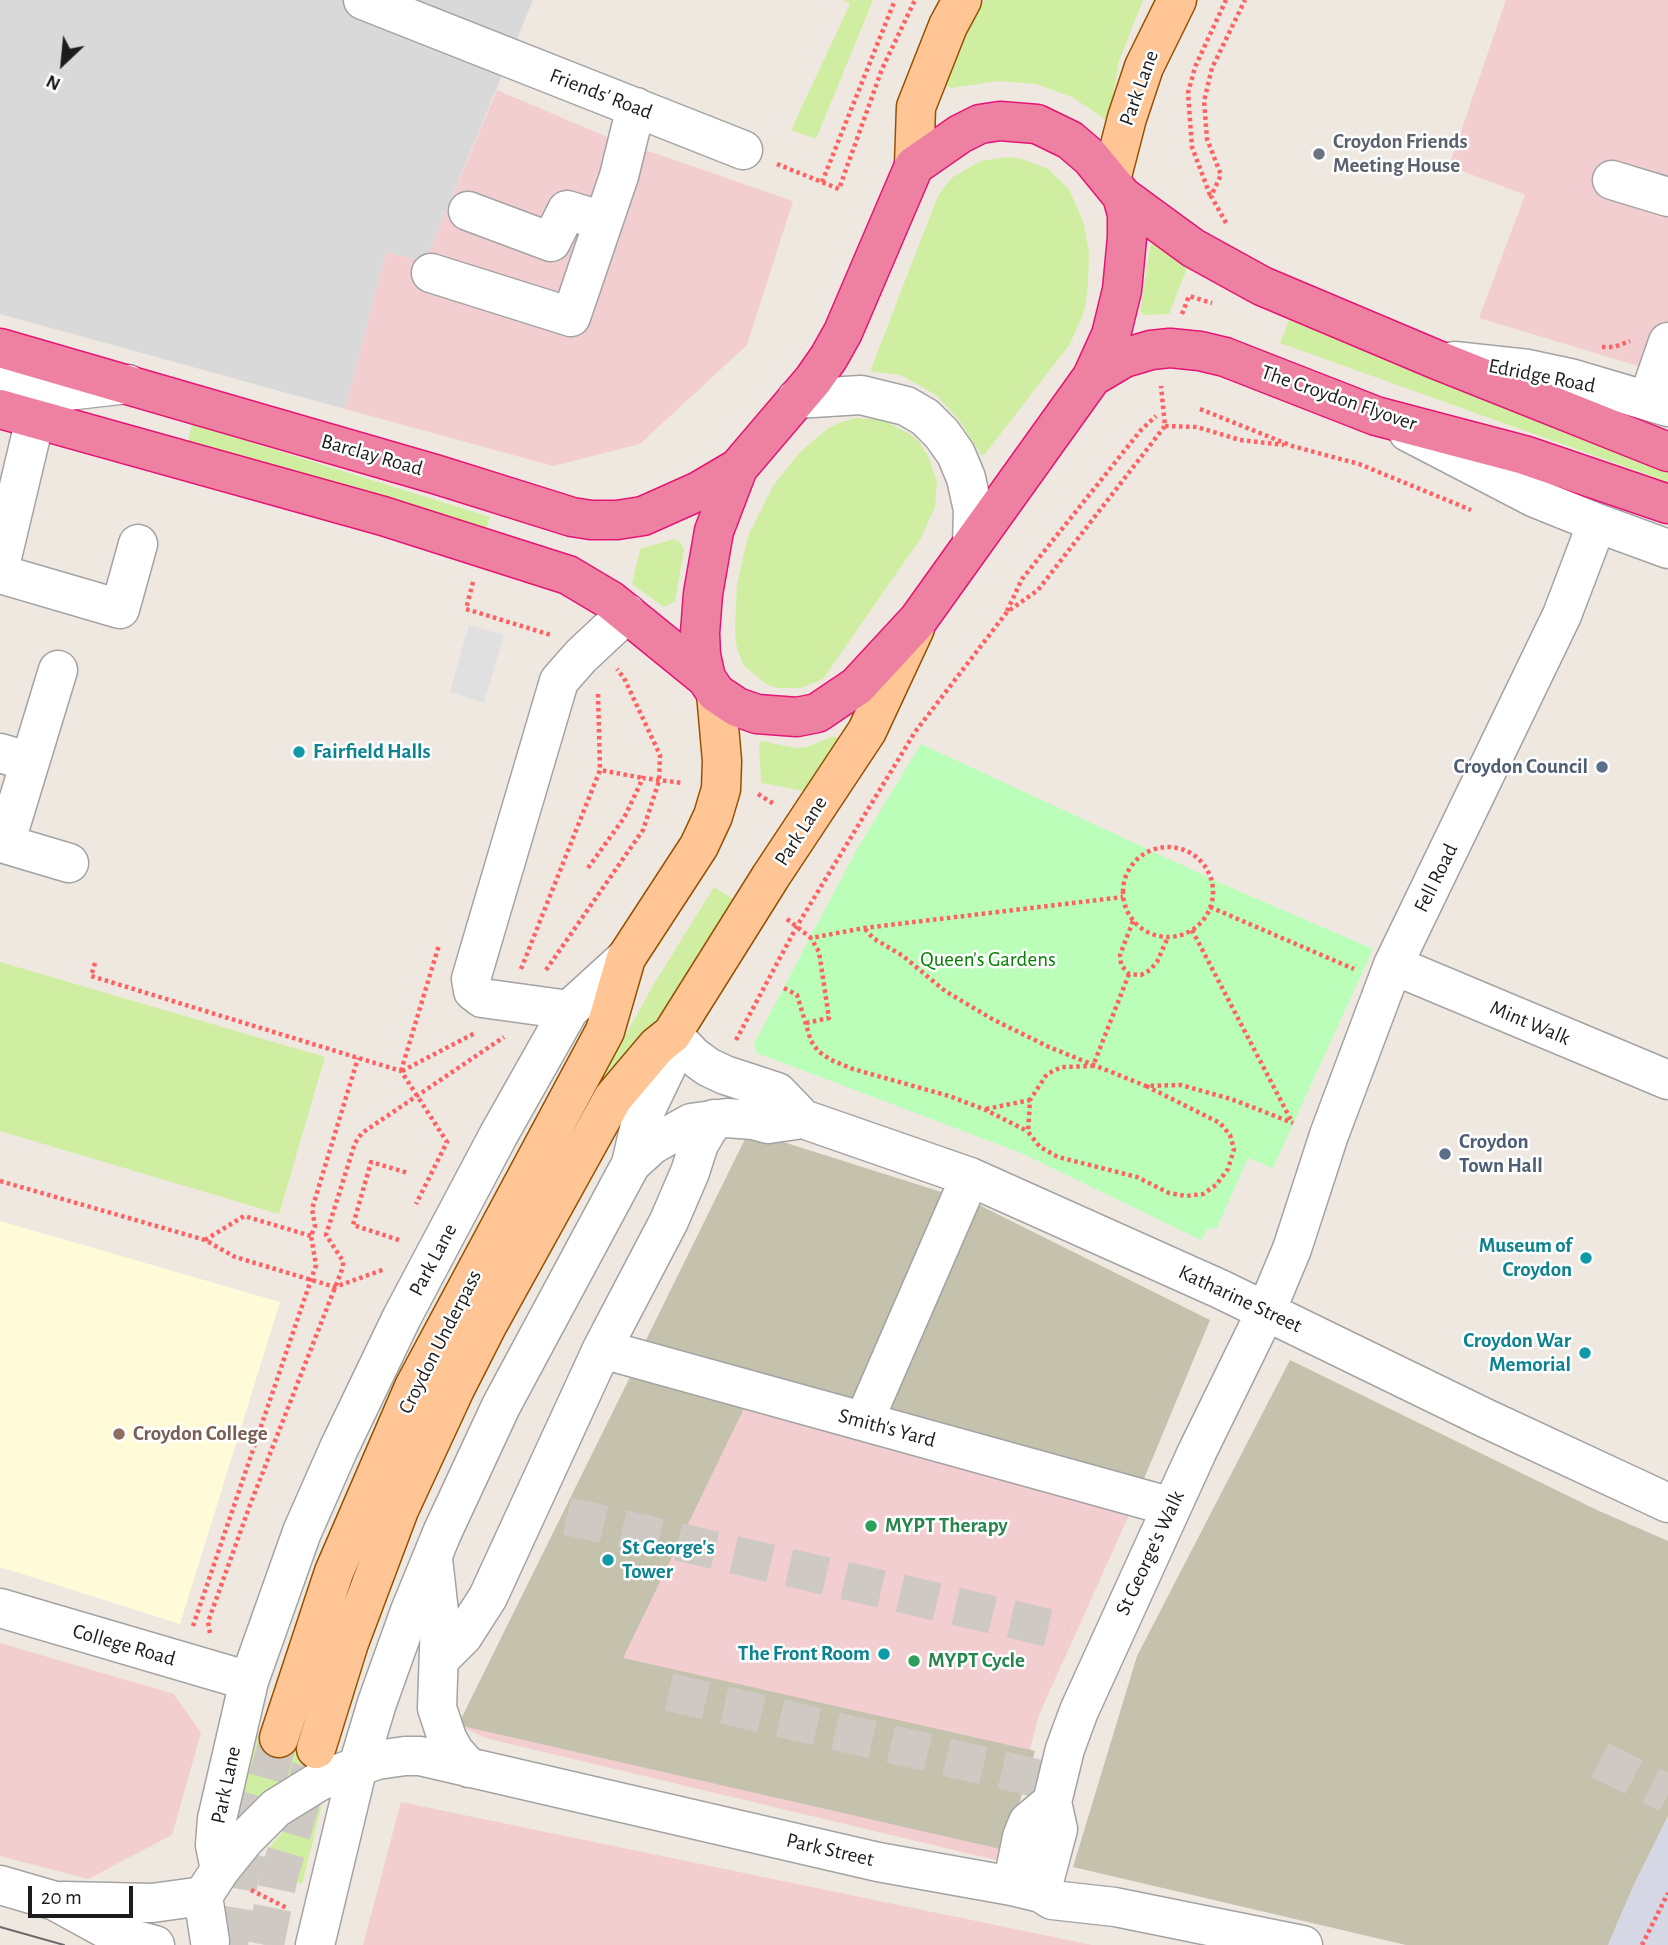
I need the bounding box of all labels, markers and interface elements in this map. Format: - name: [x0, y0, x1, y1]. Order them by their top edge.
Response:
- north arrow: [28, 28, 98, 98]
- street label: Park Lane: [1114, 47, 1164, 129]
- street label: Friends' Road: [546, 63, 656, 125]
- text: N: [43, 71, 64, 94]
- place label: Croydon Friends Meeting House: [1333, 129, 1468, 179]
- marker: Croydon Friends Meeting House: [1311, 146, 1327, 162]
- street label: Edridge Road: [1486, 353, 1598, 399]
- street label: The Croydon Flyover: [1258, 359, 1420, 437]
- street label: Barclay Road: [318, 428, 426, 482]
- place label: Fairfield Halls: [313, 739, 431, 765]
- marker: Fairfield Halls: [291, 744, 307, 760]
- place label: Croydon Council: [1453, 754, 1588, 780]
- marker: Croydon Council: [1594, 759, 1610, 775]
- street label: Park Lane: [769, 791, 833, 871]
- street label: Fell Road: [1409, 839, 1463, 917]
- park label: Queen's Gardens: [920, 947, 1056, 973]
- street label: Mint Walk: [1486, 995, 1574, 1051]
- place label: Croydon Town Hall: [1459, 1129, 1543, 1179]
- marker: Croydon Town Hall: [1437, 1146, 1453, 1162]
- street label: Park Lane: [403, 1219, 463, 1301]
- place label: Museum of Croydon: [1479, 1233, 1572, 1283]
- marker: Museum of Croydon: [1578, 1250, 1594, 1266]
- street label: Katharine Street: [1174, 1259, 1306, 1339]
- street label: Croydon Underpass: [393, 1266, 487, 1418]
- place label: Croydon War Memorial: [1463, 1328, 1571, 1378]
- marker: Croydon War Memorial: [1577, 1345, 1593, 1361]
- street label: Smith's Yard: [836, 1403, 938, 1453]
- place label: Croydon College: [133, 1421, 268, 1447]
- marker: Croydon College: [111, 1426, 127, 1442]
- street label: St George's Walk: [1110, 1486, 1190, 1620]
- place label: MYPT Therapy: [885, 1513, 1008, 1539]
- marker: MYPT Therapy: [863, 1518, 879, 1534]
- place label: St George's Tower: [622, 1535, 714, 1585]
- marker: St George's Tower: [600, 1552, 616, 1568]
- street label: College Road: [70, 1618, 178, 1672]
- place label: The Front Room: [738, 1641, 870, 1667]
- marker: The Front Room: [876, 1646, 892, 1662]
- place label: MYPT Cycle: [928, 1648, 1025, 1674]
- marker: MYPT Cycle: [906, 1653, 922, 1669]
- street label: Park Lane: [206, 1744, 246, 1826]
- street label: Park Street: [784, 1828, 876, 1872]
- scale bar: [32, 1871, 136, 1915]
- text: 20 m: [41, 1887, 82, 1908]

